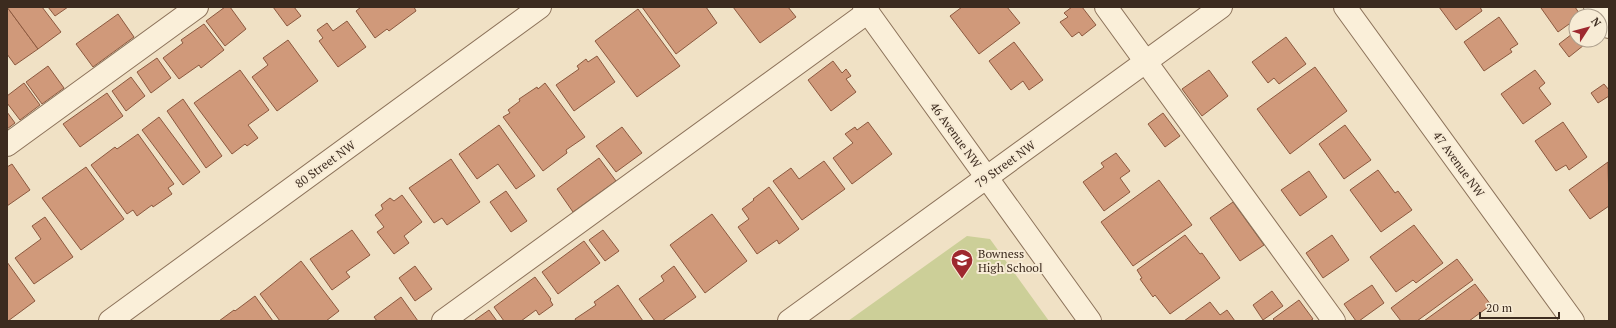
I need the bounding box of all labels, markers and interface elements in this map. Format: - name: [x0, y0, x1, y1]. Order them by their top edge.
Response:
- north arrow: [1568, 8, 1608, 48]
- text: N: [1588, 15, 1605, 30]
- street label: 46 Avenue NW: [927, 99, 985, 171]
- street label: 47 Avenue NW: [1430, 128, 1488, 200]
- street label: 80 Street NW: [292, 137, 359, 191]
- street label: 79 Street NW: [972, 137, 1039, 191]
- place label: Bowness High School: [978, 246, 1043, 275]
- school or university icon: Bowness High School: [949, 247, 975, 280]
- scale bar: [1480, 294, 1559, 320]
- text: 20 m: [1486, 300, 1513, 315]

